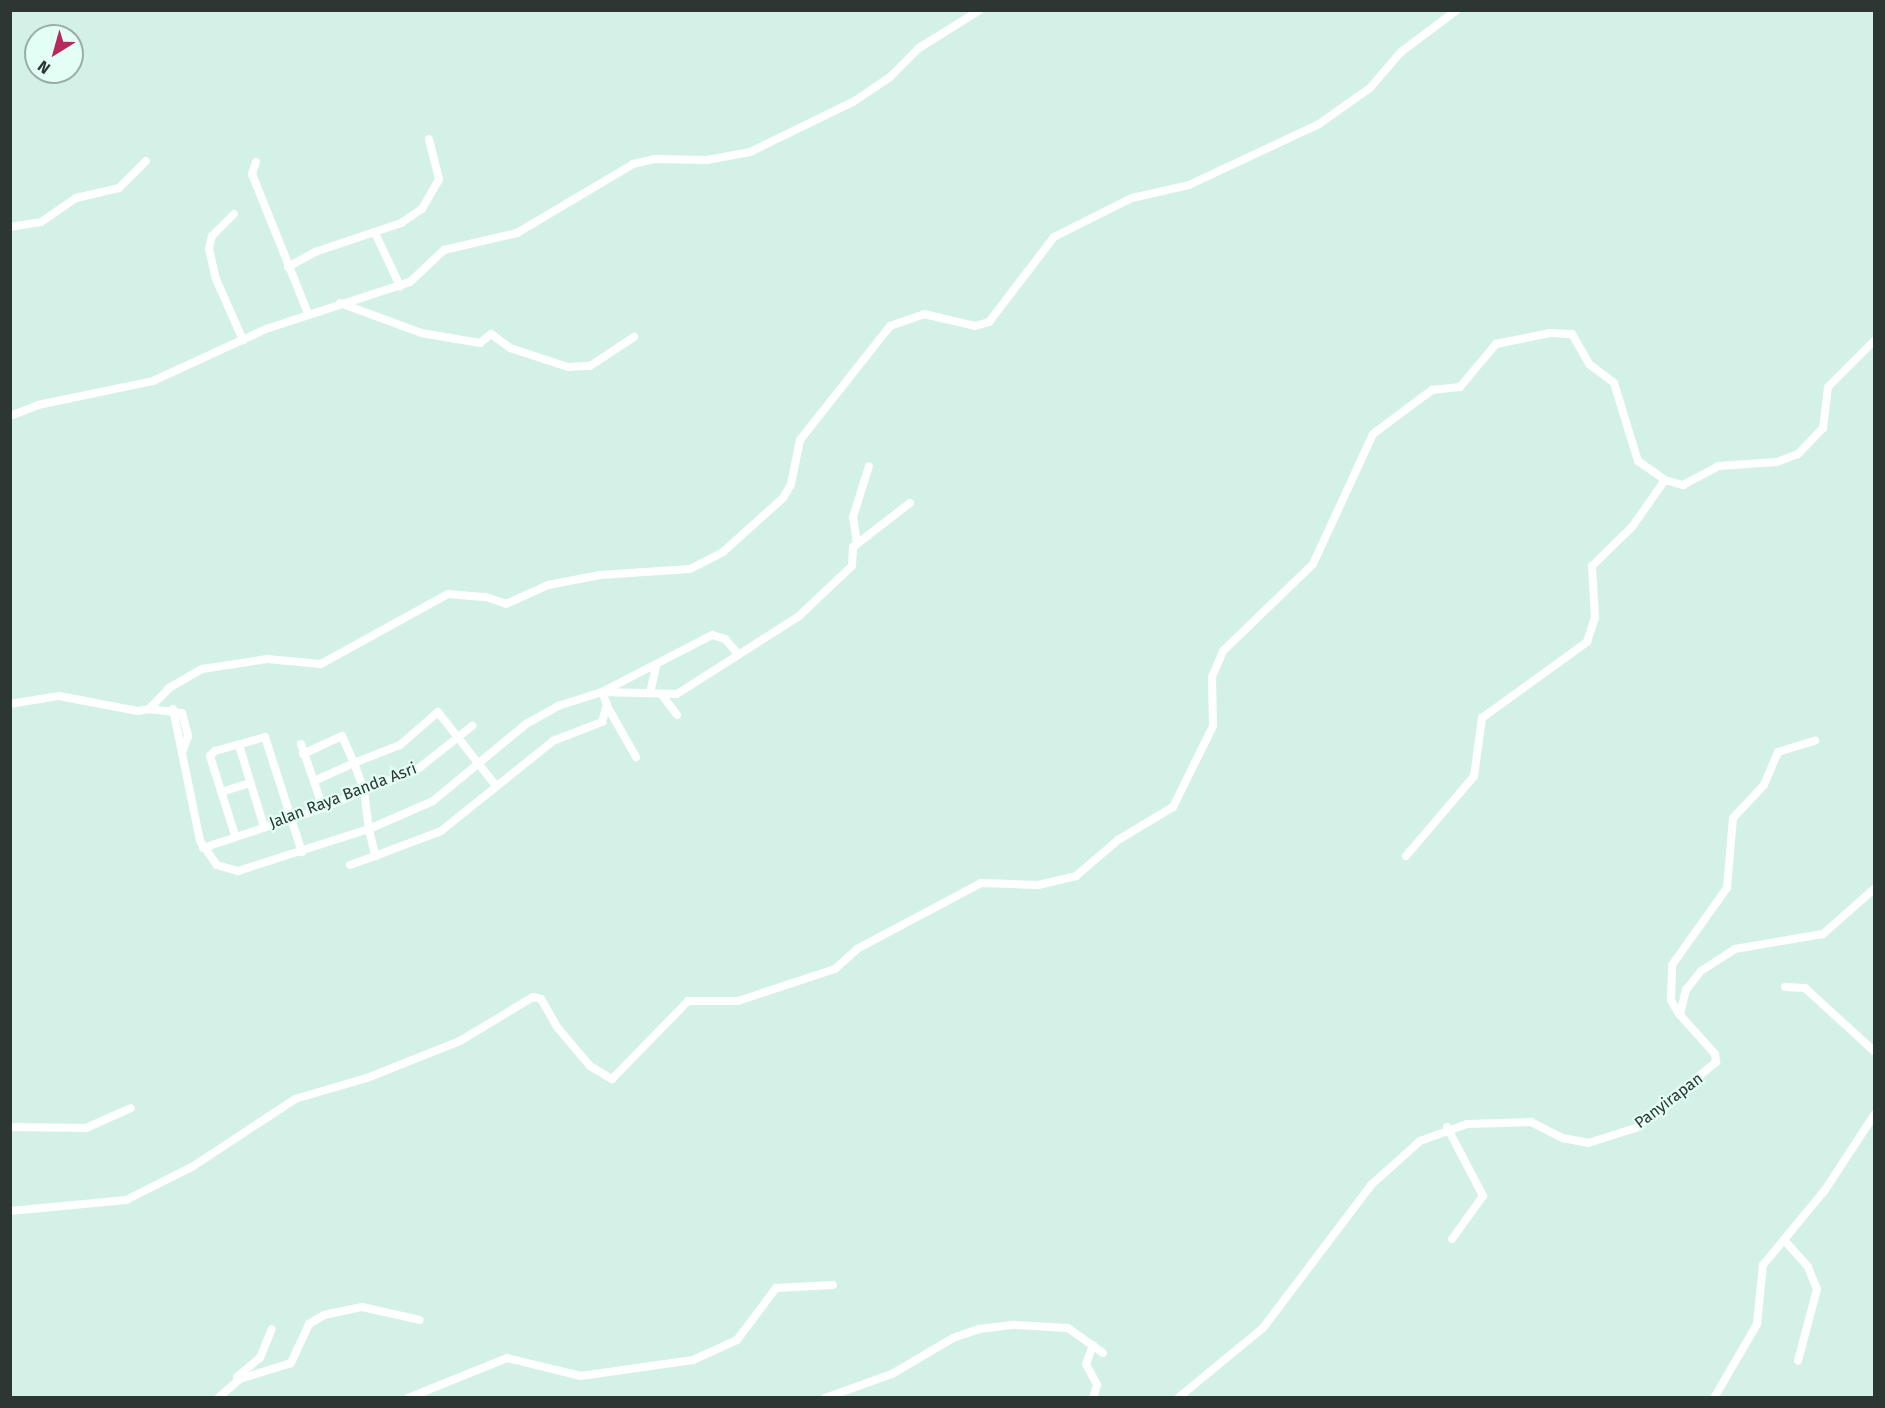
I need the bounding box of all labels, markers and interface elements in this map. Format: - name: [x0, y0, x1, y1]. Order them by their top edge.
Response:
- north arrow: [24, 24, 84, 84]
- text: N: [34, 56, 54, 78]
- street label: Jalan Raya Banda Asri: [266, 759, 420, 833]
- street label: Panyirapan: [1631, 1069, 1707, 1133]

